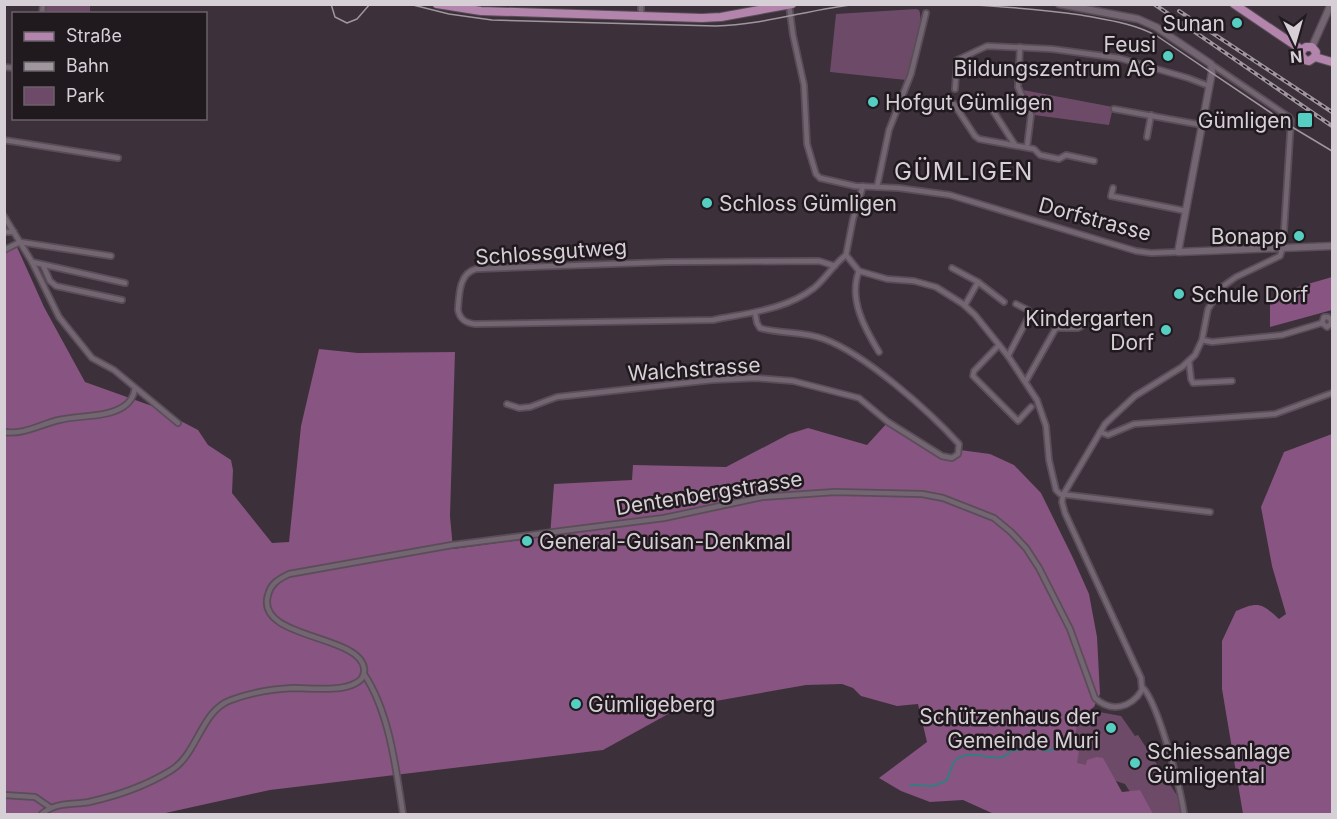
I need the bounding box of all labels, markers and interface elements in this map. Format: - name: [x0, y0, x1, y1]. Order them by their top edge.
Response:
- place label: Sunan: [1163, 11, 1225, 36]
- legend: [12, 12, 207, 120]
- north arrow: [1265, 12, 1325, 72]
- marker: Sunan: [1230, 16, 1244, 30]
- text: Straße: [66, 25, 122, 46]
- place label: Feusi Bildungszentrum AG: [954, 32, 1156, 81]
- text: N: [1289, 46, 1303, 67]
- marker: Feusi Bildungszentrum AG: [1161, 49, 1175, 63]
- text: Bahn: [66, 55, 109, 76]
- text: Park: [66, 85, 105, 106]
- place label: Hofgut Gümligen: [885, 90, 1053, 115]
- marker: Hofgut Gümligen: [866, 95, 880, 109]
- place label: Gümligen: [1198, 108, 1292, 133]
- marker: Gümligen: [1296, 111, 1314, 129]
- district label: GÜMLIGEN: [894, 157, 1034, 186]
- place label: Schloss Gümligen: [719, 191, 897, 216]
- street label: Dorfstrasse: [1036, 192, 1154, 246]
- marker: Schloss Gümligen: [700, 196, 714, 210]
- place label: Bonapp: [1211, 224, 1287, 249]
- marker: Bonapp: [1292, 229, 1306, 243]
- street label: Schlossgutweg: [474, 234, 628, 270]
- place label: Schule Dorf: [1191, 282, 1309, 307]
- marker: Schule Dorf: [1172, 287, 1186, 301]
- place label: Kindergarten Dorf: [1025, 306, 1154, 355]
- marker: Kindergarten Dorf: [1159, 323, 1173, 337]
- street label: Walchstrasse: [627, 352, 761, 386]
- street label: Dentenbergstrasse: [614, 466, 804, 520]
- place label: General-Guisan-Denkmal: [539, 529, 791, 554]
- marker: General-Guisan-Denkmal: [520, 534, 534, 548]
- place label: Gümligeberg: [588, 692, 715, 717]
- marker: Gümligeberg: [569, 697, 583, 711]
- place label: Schützenhaus der Gemeinde Muri: [919, 704, 1099, 753]
- marker: Schützenhaus der Gemeinde Muri: [1104, 721, 1118, 735]
- place label: Schiessanlage Gümligental: [1147, 739, 1291, 788]
- marker: Schiessanlage Gümligental: [1128, 756, 1142, 770]

